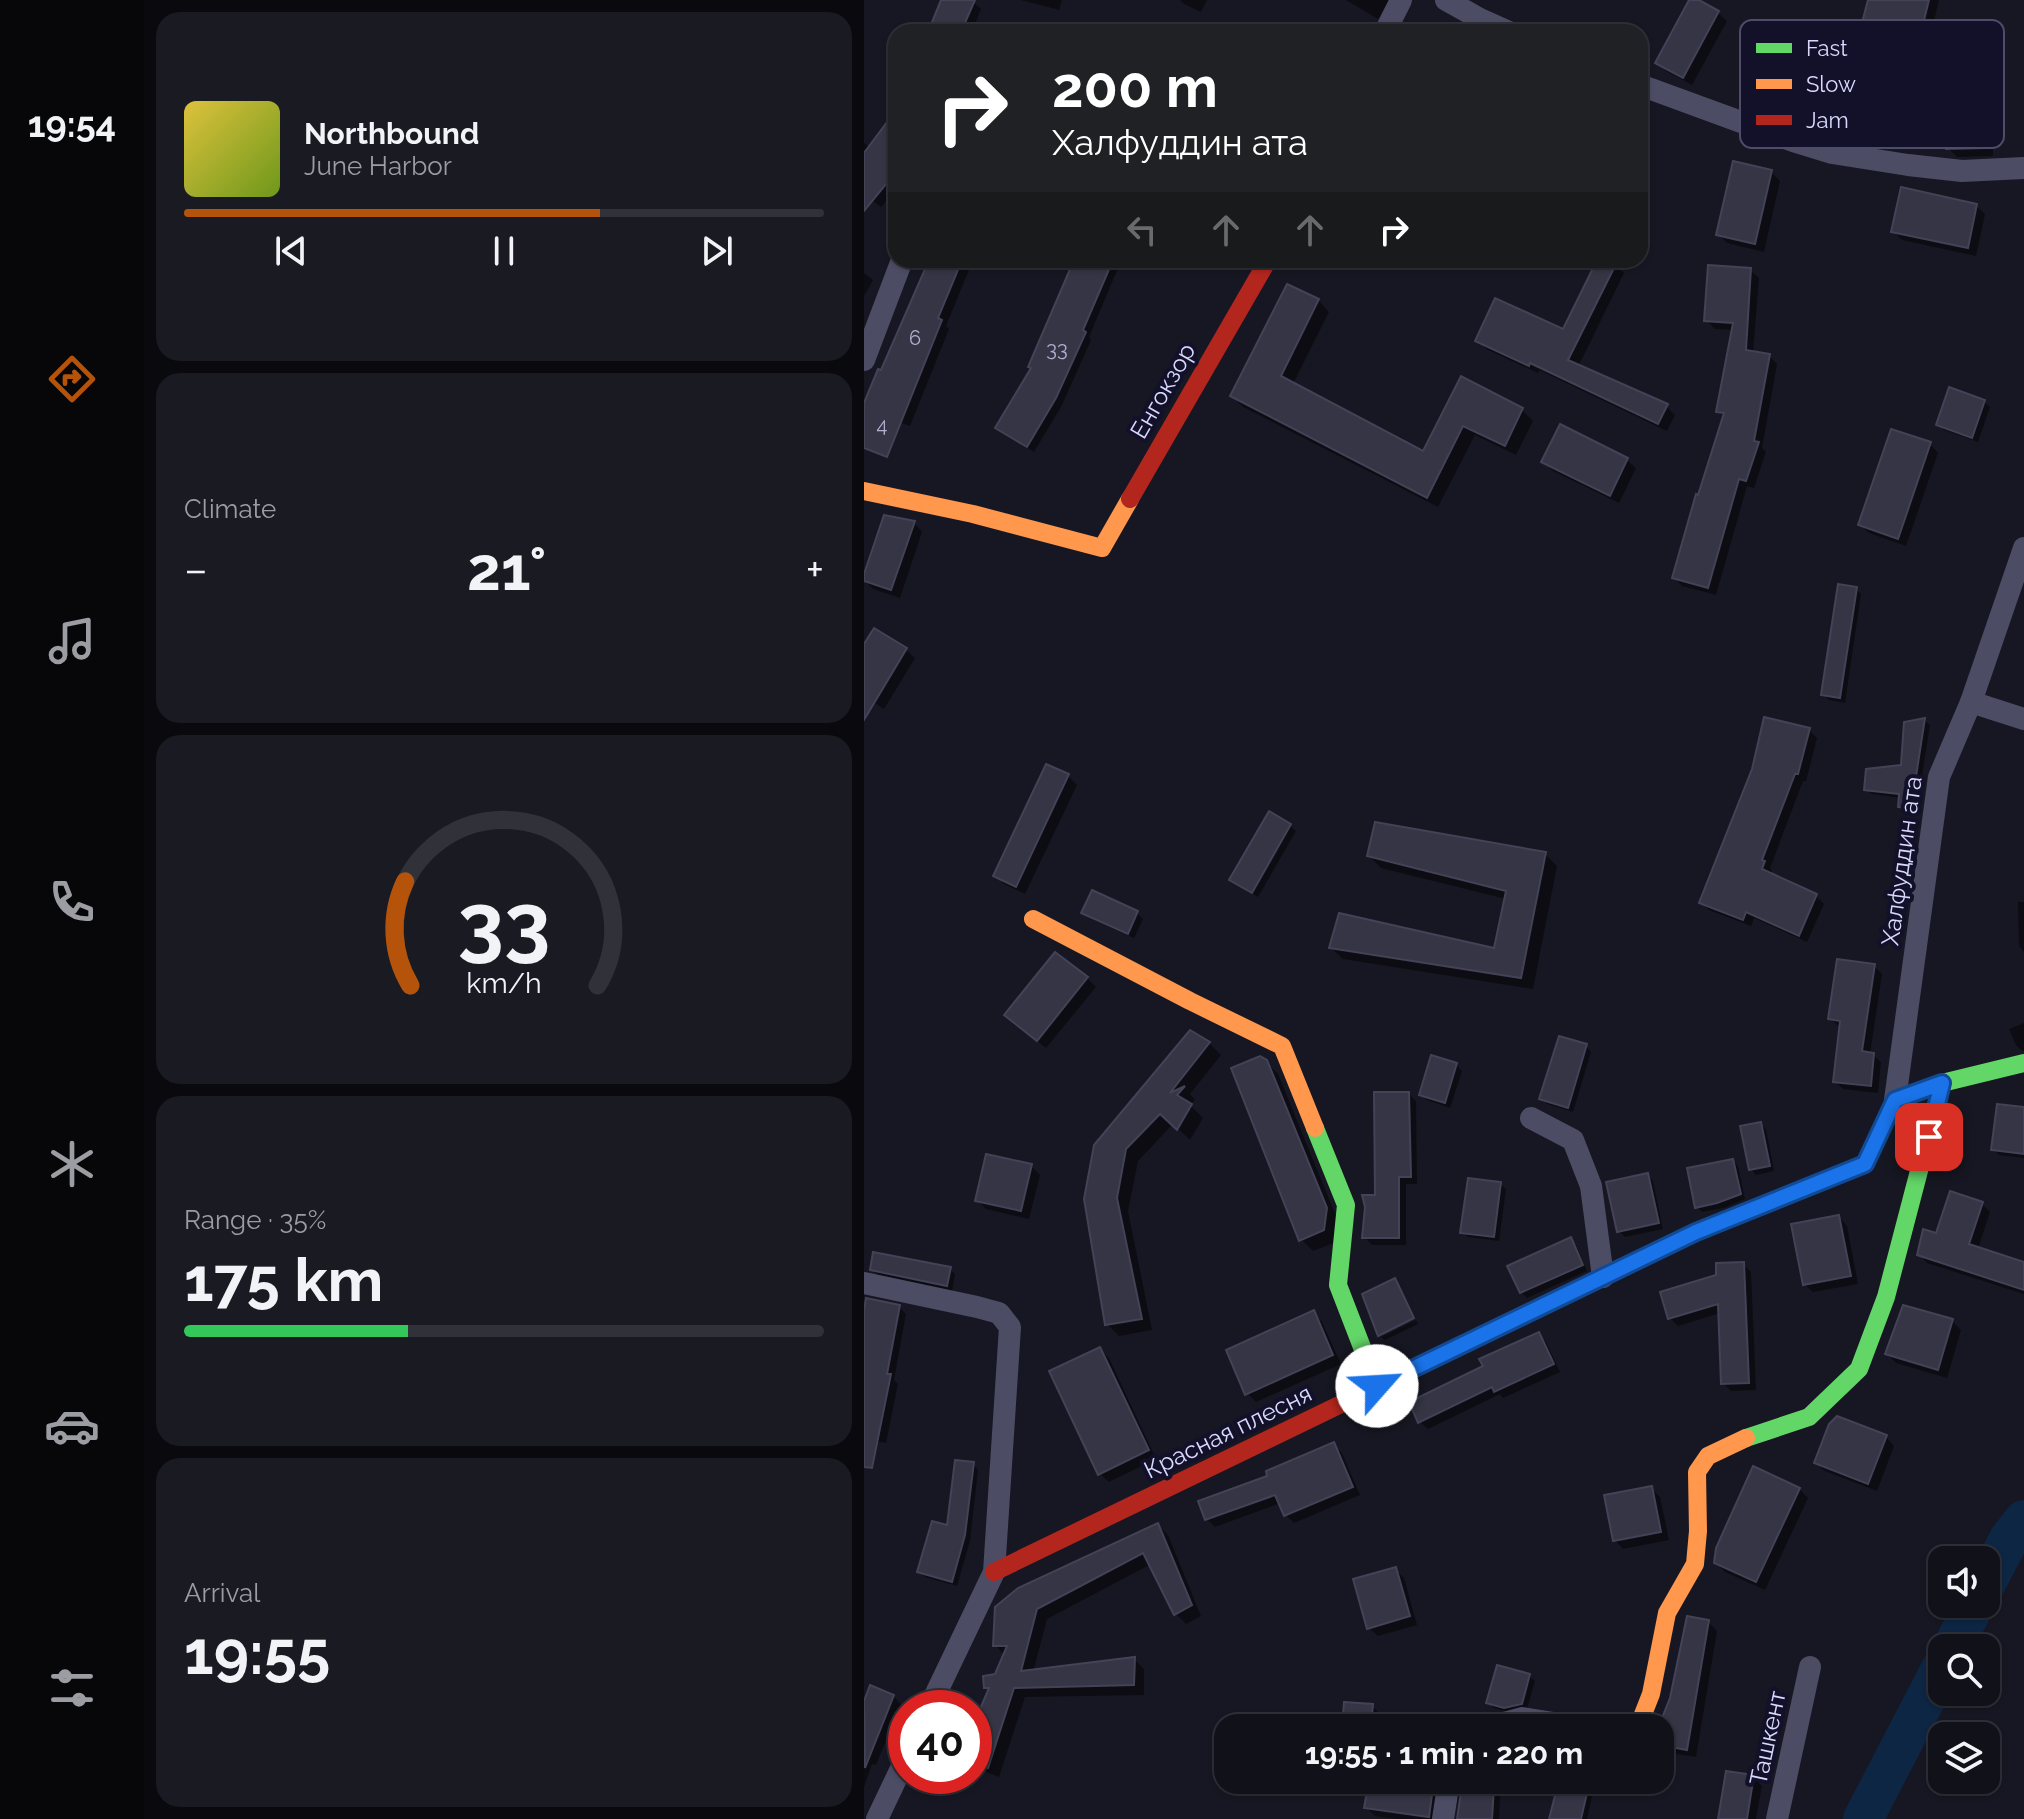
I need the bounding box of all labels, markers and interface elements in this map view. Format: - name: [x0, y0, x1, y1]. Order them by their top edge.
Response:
- legend: [1740, 20, 2004, 148]
- text: Fast: [1806, 35, 1848, 61]
- text: 200 m: [1052, 54, 1218, 120]
- icon: right: [920, 56, 1024, 160]
- text: Slow: [1806, 71, 1856, 97]
- text: 19:54: [28, 103, 116, 145]
- text: Jam: [1806, 107, 1849, 133]
- text: Northbound: [304, 116, 479, 151]
- text: Халфуддин ата: [1052, 121, 1308, 163]
- text: June Harbor: [304, 151, 452, 181]
- icon: left: [1120, 208, 1164, 252]
- icon: ahead: [1204, 208, 1248, 252]
- icon: ahead: [1288, 208, 1332, 252]
- icon: right: [1372, 208, 1416, 252]
- icon: previous: [269, 229, 313, 273]
- icon: pause: [482, 229, 526, 273]
- icon: next: [695, 229, 739, 273]
- house number: 6: [909, 326, 921, 350]
- house number: 33: [1046, 337, 1068, 361]
- street label: Енгокзор: [1124, 338, 1201, 444]
- icon: directions: [44, 351, 100, 407]
- house number: 4: [877, 413, 888, 437]
- text: Climate: [184, 494, 276, 524]
- text: 21°: [467, 534, 546, 604]
- text: −: [184, 544, 208, 595]
- text: +: [806, 544, 824, 595]
- icon: music: [44, 613, 100, 669]
- street label: Халфуддин ата: [1875, 774, 1928, 947]
- text: 33: [458, 873, 550, 970]
- icon: phone: [44, 874, 100, 930]
- text: km/h: [466, 966, 542, 1000]
- pin: [1895, 1103, 1963, 1171]
- icon: arrive: [1907, 1115, 1951, 1159]
- icon: climate: [44, 1136, 100, 1192]
- text: Range · 35%: [184, 1205, 326, 1235]
- text: 175 km: [184, 1245, 383, 1315]
- position arrow: [1335, 1344, 1419, 1428]
- street label: Красная плесня: [1139, 1378, 1316, 1485]
- icon: car: [44, 1398, 100, 1454]
- map controls: [1928, 1546, 2000, 1794]
- button: sound: [1928, 1546, 2000, 1618]
- text: Arrival: [184, 1578, 260, 1608]
- text: 19:55: [184, 1618, 330, 1688]
- button: search: [1928, 1634, 2000, 1706]
- icon: filters: [44, 1660, 100, 1716]
- street label: Ташкент: [1743, 1688, 1792, 1788]
- speed limit sign: 40: [888, 1690, 992, 1794]
- button: layers: [1928, 1722, 2000, 1794]
- text: 19:55 · 1 min · 220 m: [1305, 1736, 1583, 1771]

